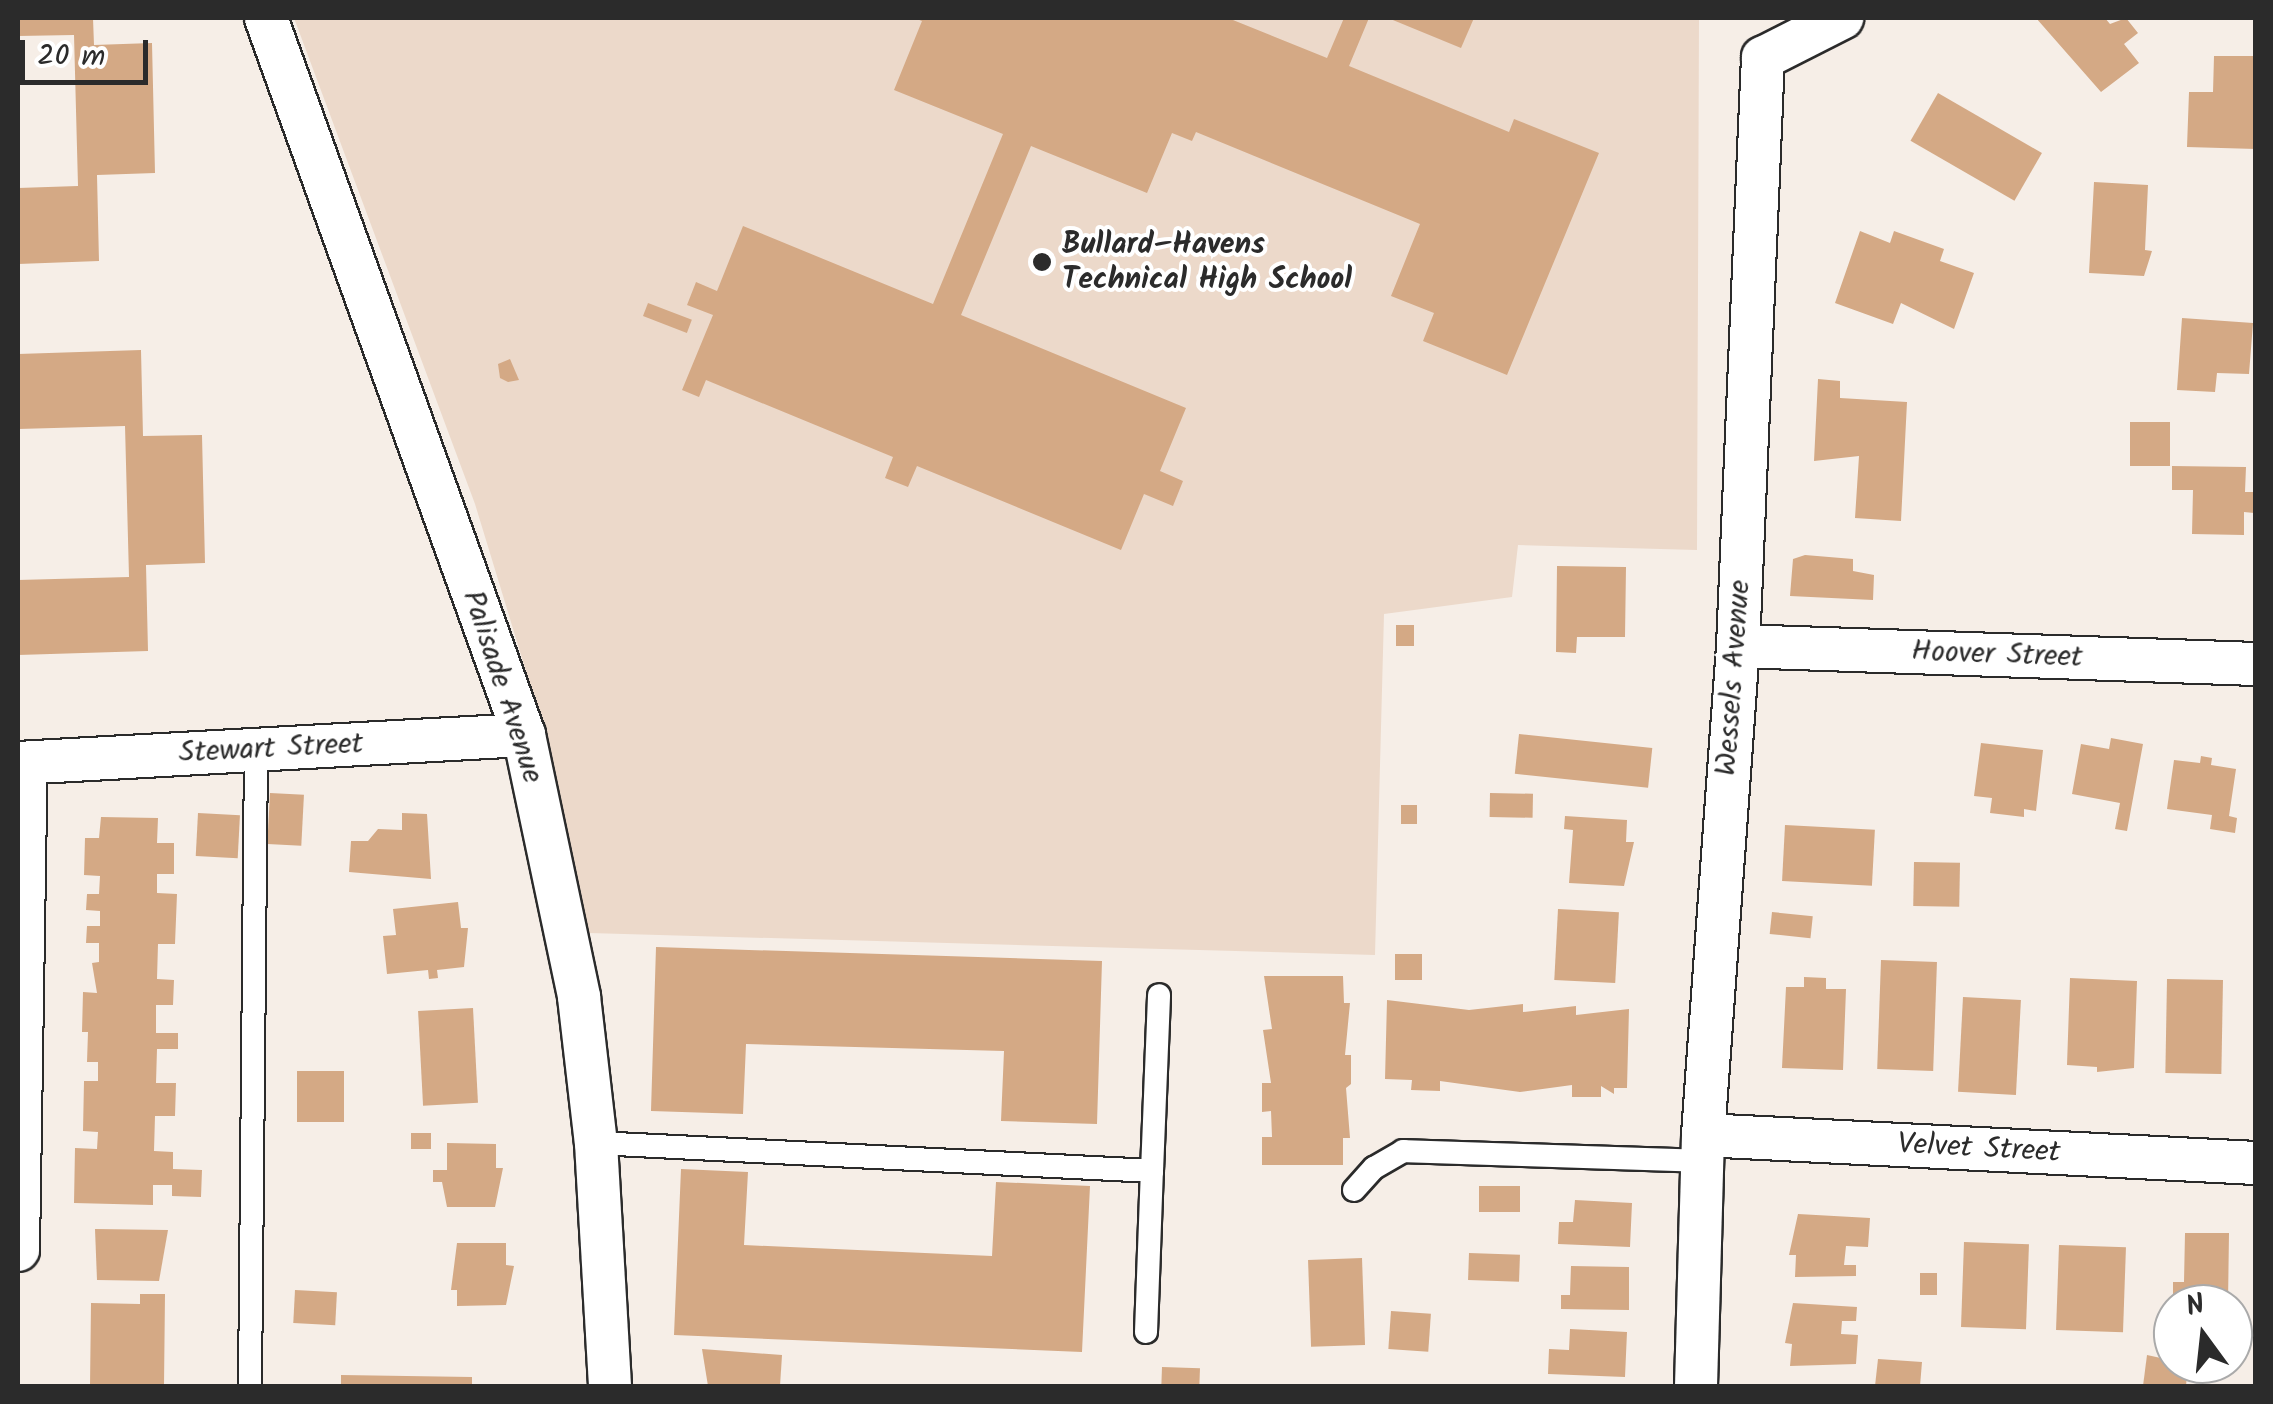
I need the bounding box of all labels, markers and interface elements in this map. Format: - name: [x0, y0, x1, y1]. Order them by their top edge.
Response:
- scale bar: [25, 20, 152, 82]
- text: 20 m: [37, 33, 105, 81]
- place label: Bullard–Havens Technical High School: [1062, 227, 1352, 298]
- marker: Bullard–Havens Technical High School: [1031, 251, 1053, 273]
- street label: Wessels Avenue: [1709, 579, 1759, 777]
- street label: Palisade Avenue: [454, 586, 550, 788]
- street label: Hoover Street: [1911, 634, 2083, 676]
- street label: Stewart Street: [178, 726, 364, 772]
- street label: Velvet Street: [1897, 1127, 2061, 1171]
- text: N: [2181, 1282, 2210, 1330]
- north arrow: [2153, 1284, 2253, 1384]

